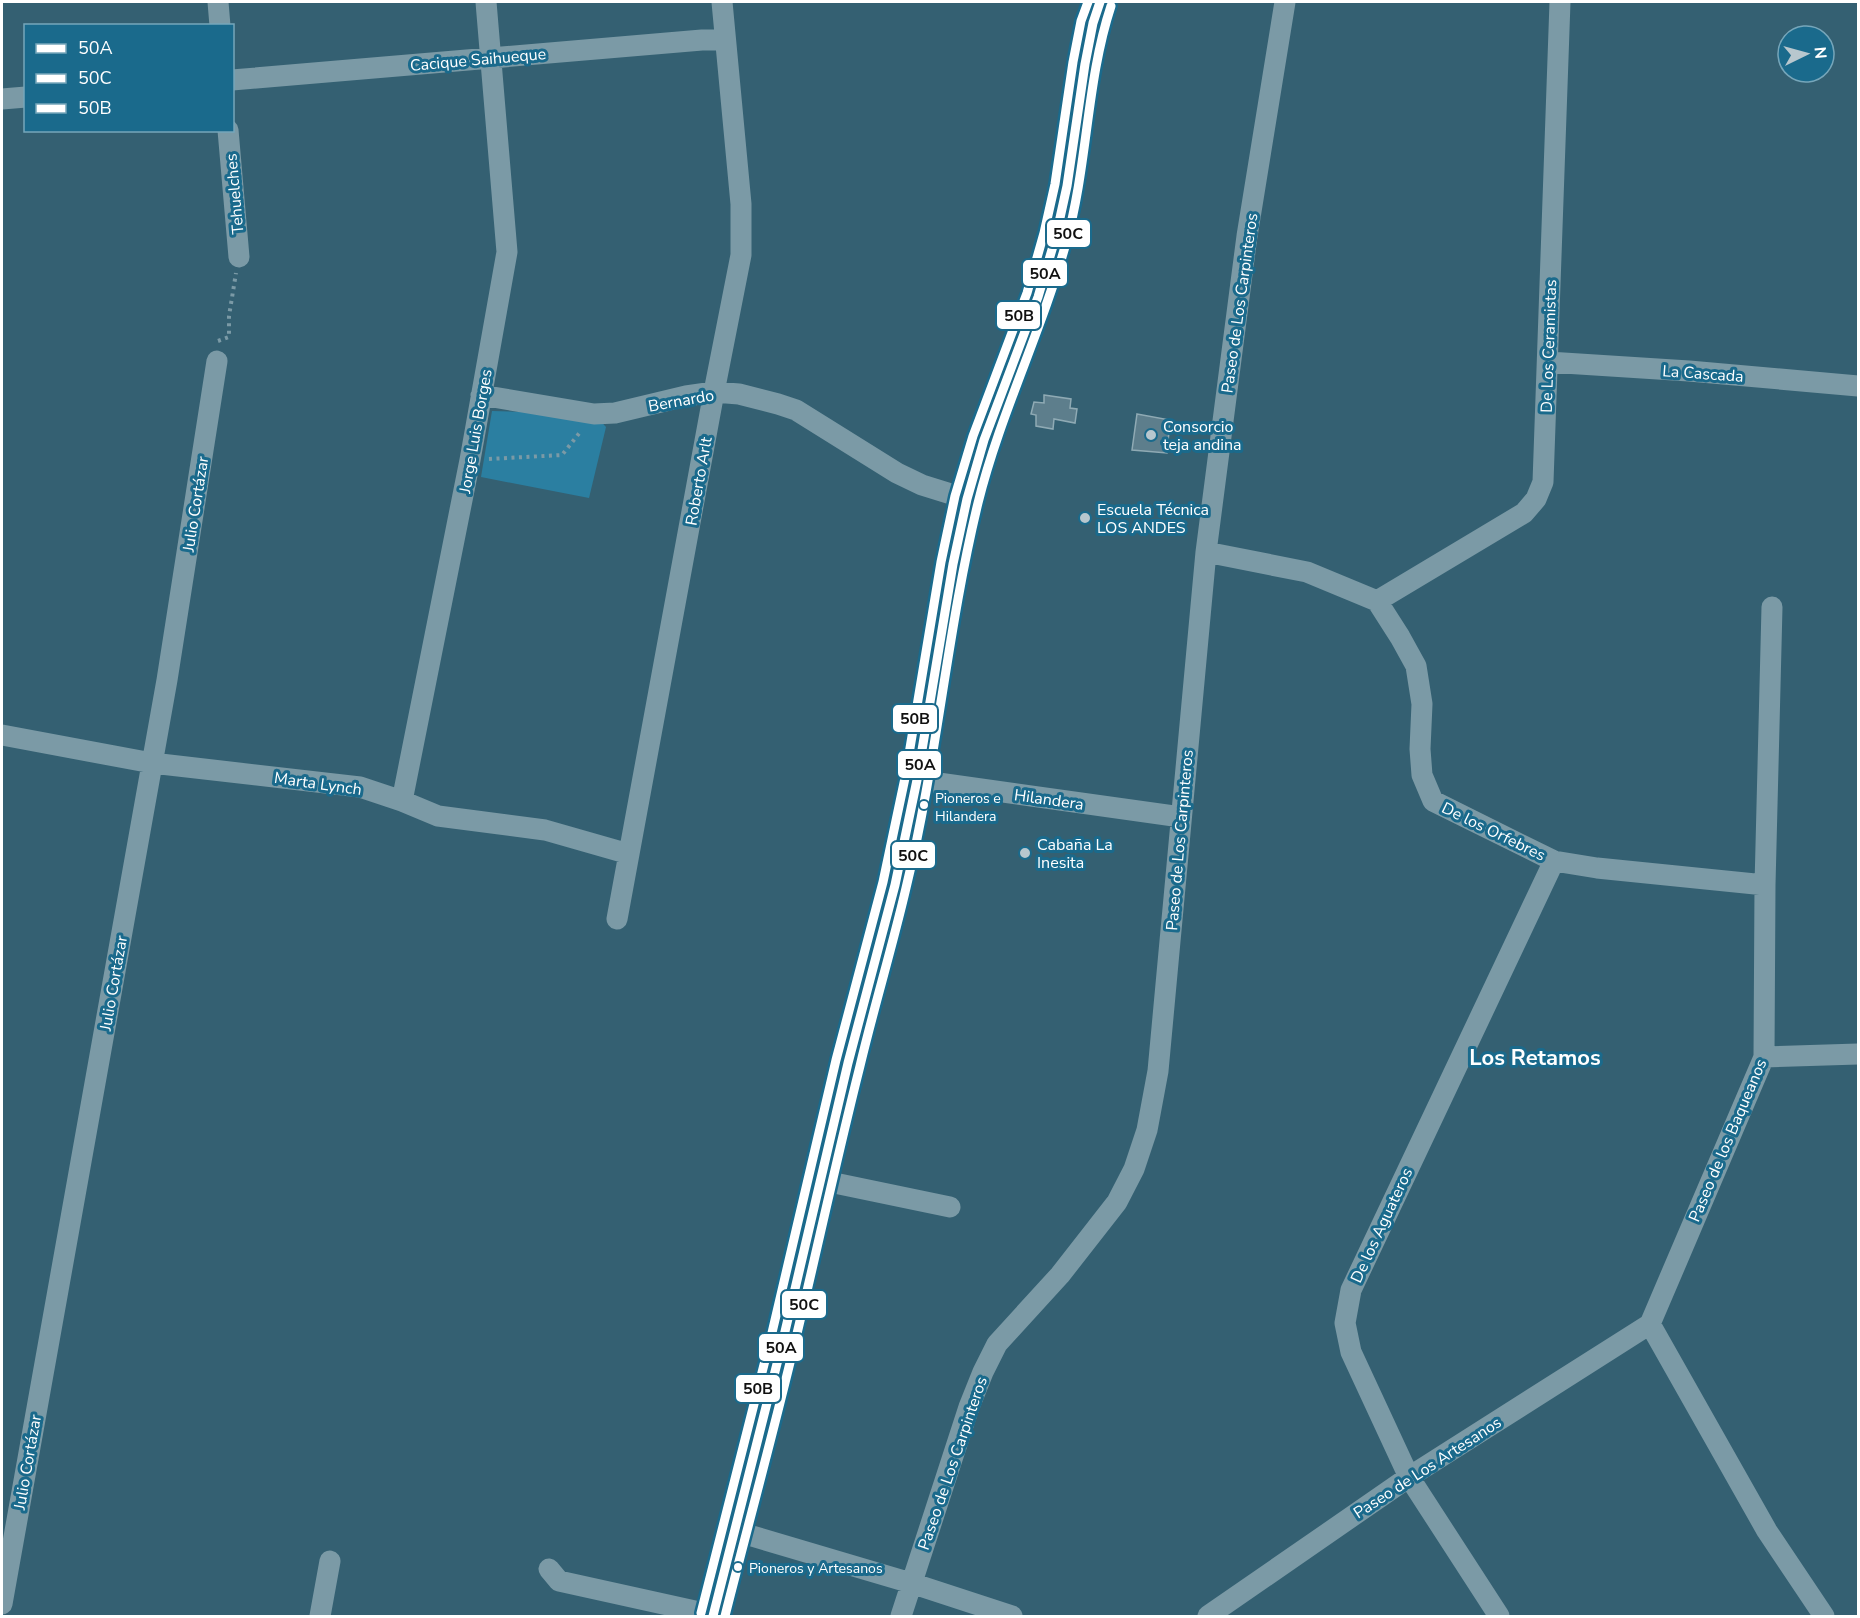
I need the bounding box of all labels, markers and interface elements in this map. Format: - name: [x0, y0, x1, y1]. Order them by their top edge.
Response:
- legend: [24, 24, 234, 132]
- north arrow: [1776, 24, 1836, 84]
- text: 50A: [78, 36, 113, 60]
- street label: Cacique Saihueque: [409, 43, 547, 77]
- text: N: [1808, 46, 1831, 60]
- text: 50C: [78, 66, 112, 90]
- text: 50B: [78, 96, 112, 120]
- street label: Tehuelches: [221, 153, 249, 235]
- street label: Paseo de Los Carpinteros: [1216, 212, 1264, 395]
- line badge: 50C: [1046, 219, 1091, 248]
- text: 50C: [1053, 223, 1083, 245]
- line badge: 50A: [1022, 259, 1068, 287]
- text: 50A: [1029, 263, 1061, 285]
- street label: De Los Ceramistas: [1536, 279, 1562, 413]
- line badge: 50B: [996, 301, 1041, 330]
- text: 50B: [1004, 305, 1034, 327]
- street label: La Cascada: [1661, 360, 1744, 388]
- street label: Jorge Luis Borges: [454, 367, 498, 496]
- street label: Bernardo: [647, 384, 716, 418]
- place label: Consorcio teja andina: [1163, 416, 1242, 456]
- marker: Consorcio teja andina: [1144, 428, 1158, 442]
- street label: Roberto Arlt: [680, 435, 718, 527]
- street label: Julio Cortázar: [177, 455, 214, 555]
- place label: Escuela Técnica LOS ANDES: [1097, 499, 1209, 539]
- marker: Escuela Técnica LOS ANDES: [1078, 511, 1092, 525]
- line badge: 50B: [892, 704, 938, 733]
- text: 50B: [900, 708, 930, 730]
- street label: Paseo de Los Carpinteros: [1161, 749, 1199, 932]
- line badge: 50A: [897, 750, 942, 779]
- text: 50A: [904, 754, 936, 776]
- street label: Marta Lynch: [273, 767, 363, 801]
- street label: Hilandera: [1013, 784, 1085, 816]
- place label: Pioneros e Hilandera: [935, 789, 1001, 826]
- street label: De los Orfebres: [1438, 797, 1549, 867]
- marker: Pioneros e Hilandera: [918, 799, 930, 811]
- place label: Cabaña La Inesita: [1037, 834, 1113, 874]
- line badge: 50C: [891, 841, 936, 869]
- text: 50C: [898, 845, 928, 867]
- marker: Cabaña La Inesita: [1018, 846, 1032, 860]
- street label: Julio Cortázar: [95, 933, 133, 1034]
- district label: Los Retamos: [1469, 1043, 1601, 1073]
- street label: Paseo de los Baqueanos: [1684, 1056, 1772, 1225]
- street label: De los Aguateros: [1346, 1164, 1418, 1287]
- line badge: 50C: [781, 1290, 827, 1319]
- text: 50C: [789, 1294, 819, 1316]
- line badge: 50A: [758, 1333, 804, 1362]
- text: 50A: [765, 1337, 797, 1359]
- line badge: 50B: [735, 1374, 781, 1403]
- street label: Paseo de Los Carpinteros: [913, 1374, 993, 1553]
- text: 50B: [743, 1378, 773, 1400]
- street label: Julio Cortázar: [9, 1412, 47, 1513]
- street label: Paseo de Los Artesanos: [1349, 1412, 1506, 1524]
- place label: Pioneros y Artesanos: [749, 1559, 883, 1578]
- marker: Pioneros y Artesanos: [732, 1561, 744, 1573]

